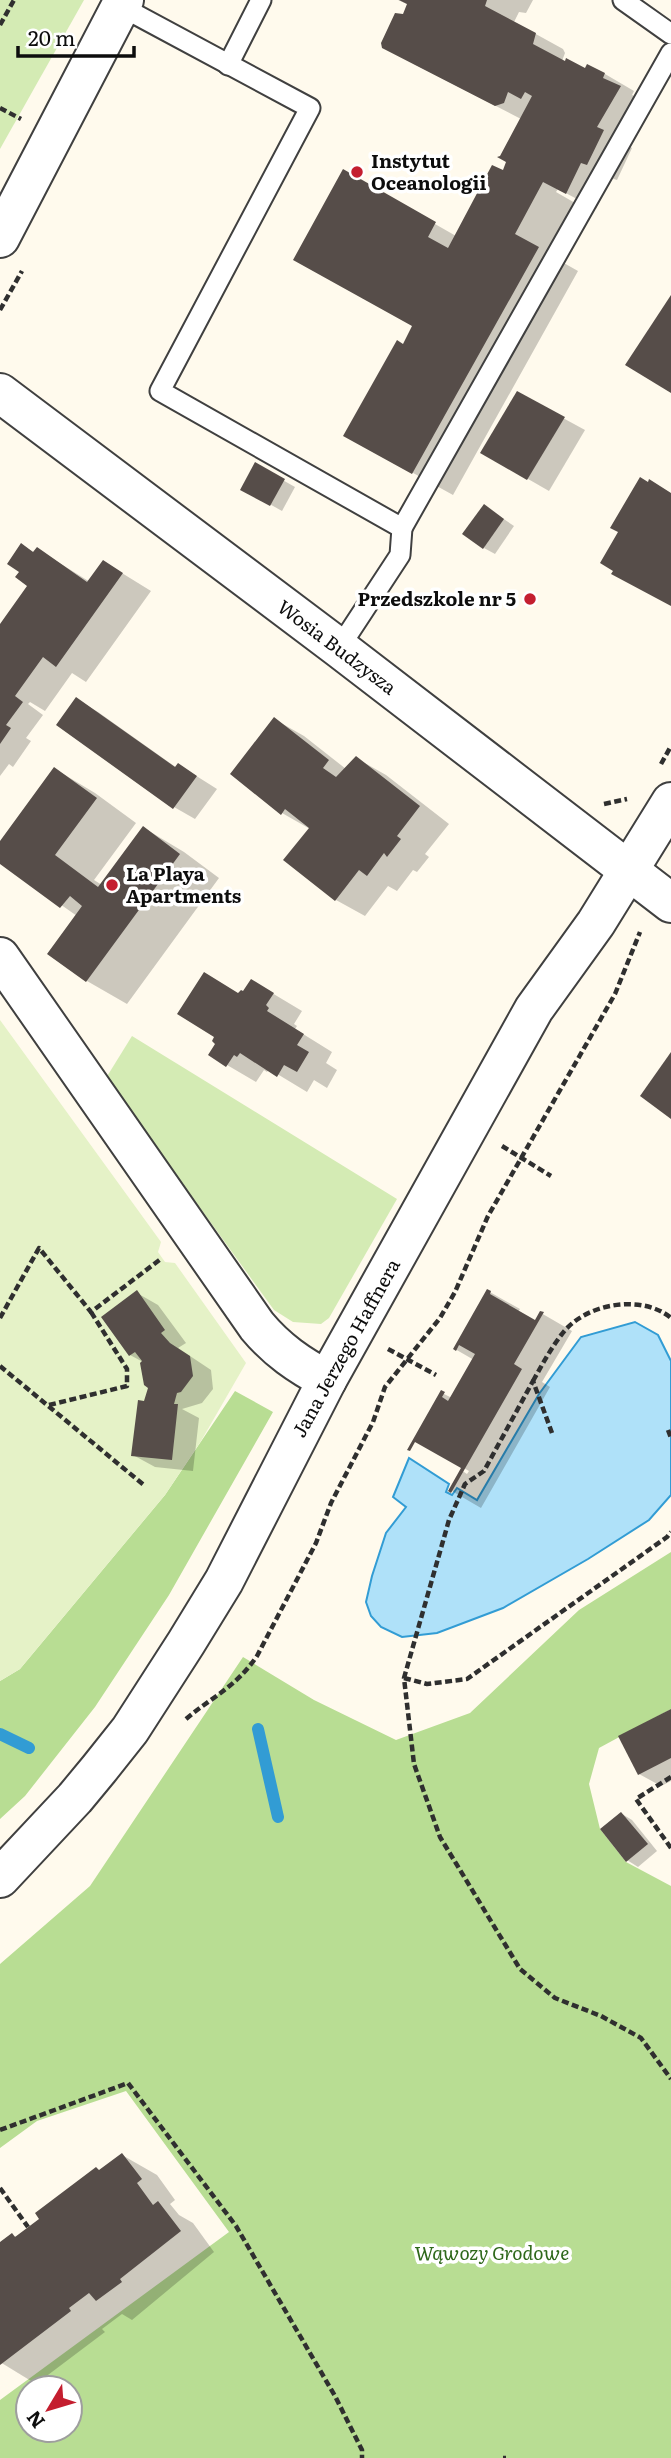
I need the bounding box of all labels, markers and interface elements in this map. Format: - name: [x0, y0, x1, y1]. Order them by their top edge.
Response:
- scale bar: [18, 14, 133, 58]
- text: 20 m: [28, 21, 75, 52]
- place label: Instytut Oceanologii: [371, 146, 486, 196]
- marker: Instytut Oceanologii: [349, 164, 365, 180]
- place label: Przedszkole nr 5: [357, 584, 516, 612]
- marker: Przedszkole nr 5: [522, 591, 538, 607]
- street label: Wosia Budzysza: [272, 592, 404, 701]
- place label: La Playa Apartments: [126, 859, 241, 909]
- marker: La Playa Apartments: [104, 877, 120, 893]
- street label: Jana Jerzego Haffnera: [284, 1252, 406, 1442]
- park label: Wąwozy Grodowe: [415, 2238, 569, 2266]
- north arrow: [14, 2374, 84, 2444]
- text: N: [19, 2405, 51, 2435]

